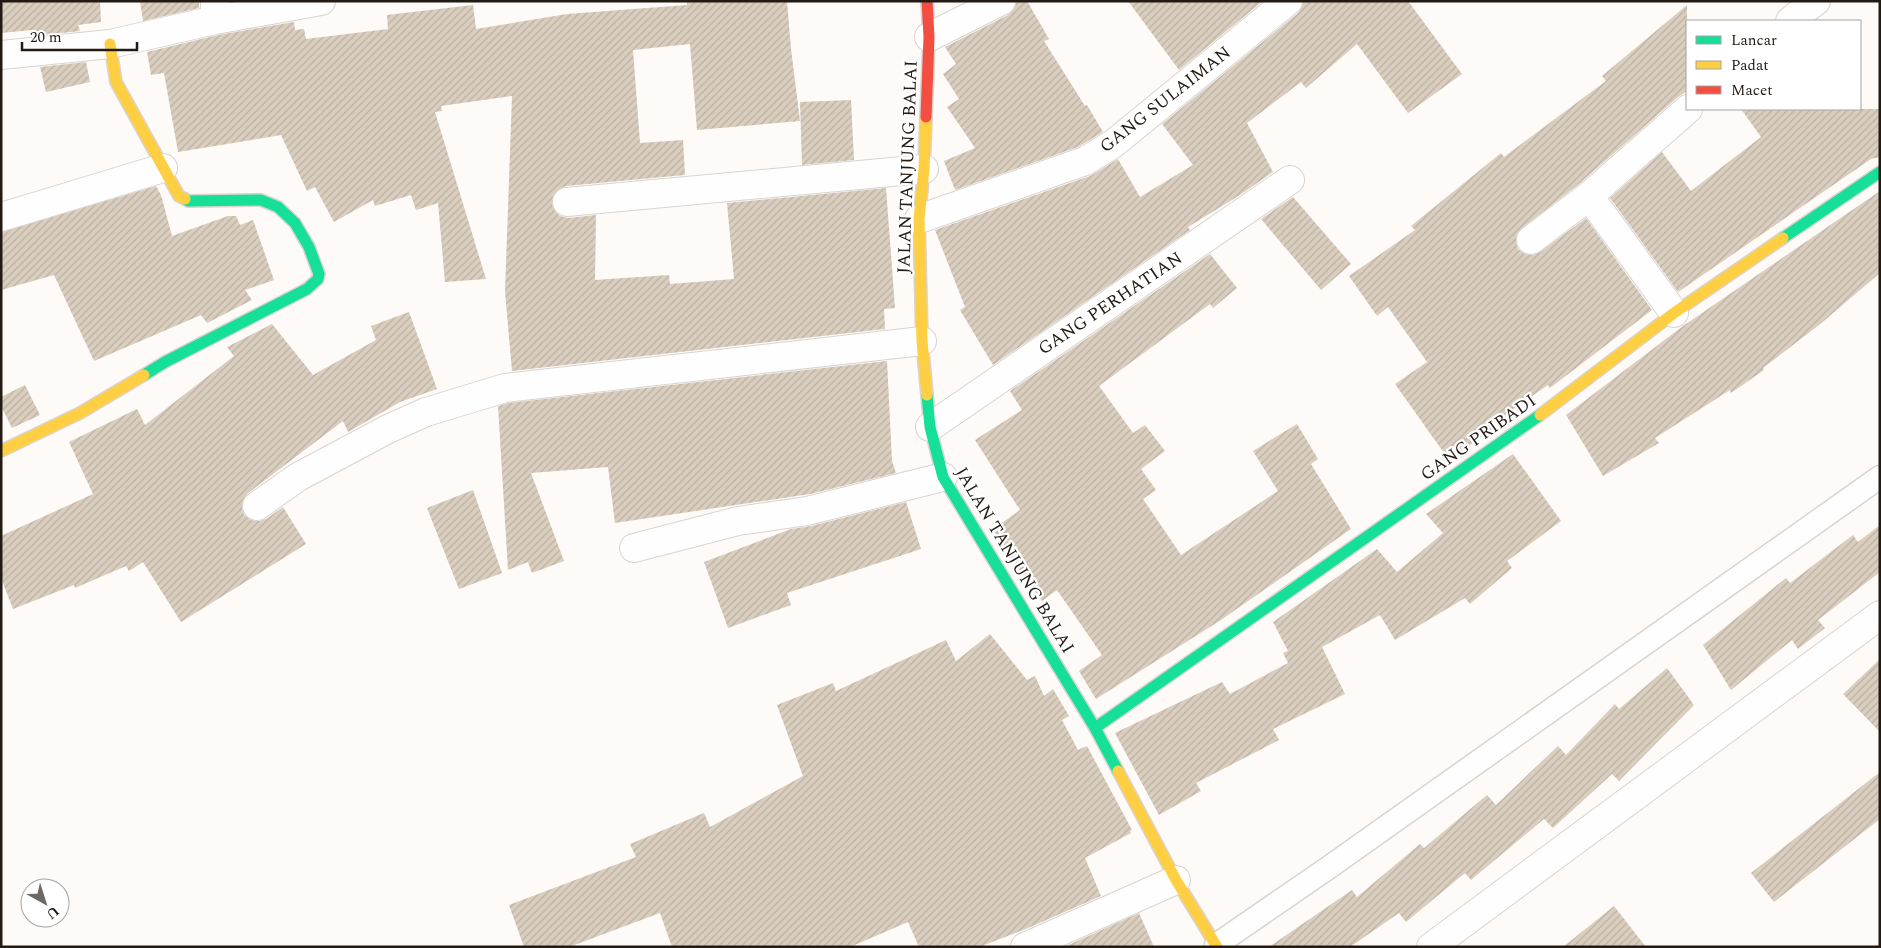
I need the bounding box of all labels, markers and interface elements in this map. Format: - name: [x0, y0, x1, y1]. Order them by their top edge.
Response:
- scale bar: [22, 20, 138, 52]
- legend: [1686, 20, 1861, 110]
- text: 20 m: [30, 26, 62, 49]
- text: Lancar: [1731, 29, 1777, 52]
- street label: GANG SULAIMAN: [1094, 39, 1237, 159]
- text: Padat: [1731, 54, 1769, 77]
- street label: JALAN TANJUNG BALAI: [890, 60, 925, 274]
- text: Macet: [1731, 79, 1772, 102]
- street label: GANG PERHATIAN: [1033, 245, 1188, 362]
- street label: GANG PRIBADI: [1415, 387, 1542, 487]
- street label: JALAN TANJUNG BALAI: [948, 462, 1081, 659]
- north arrow: [20, 878, 70, 928]
- text: U: [41, 901, 64, 925]

